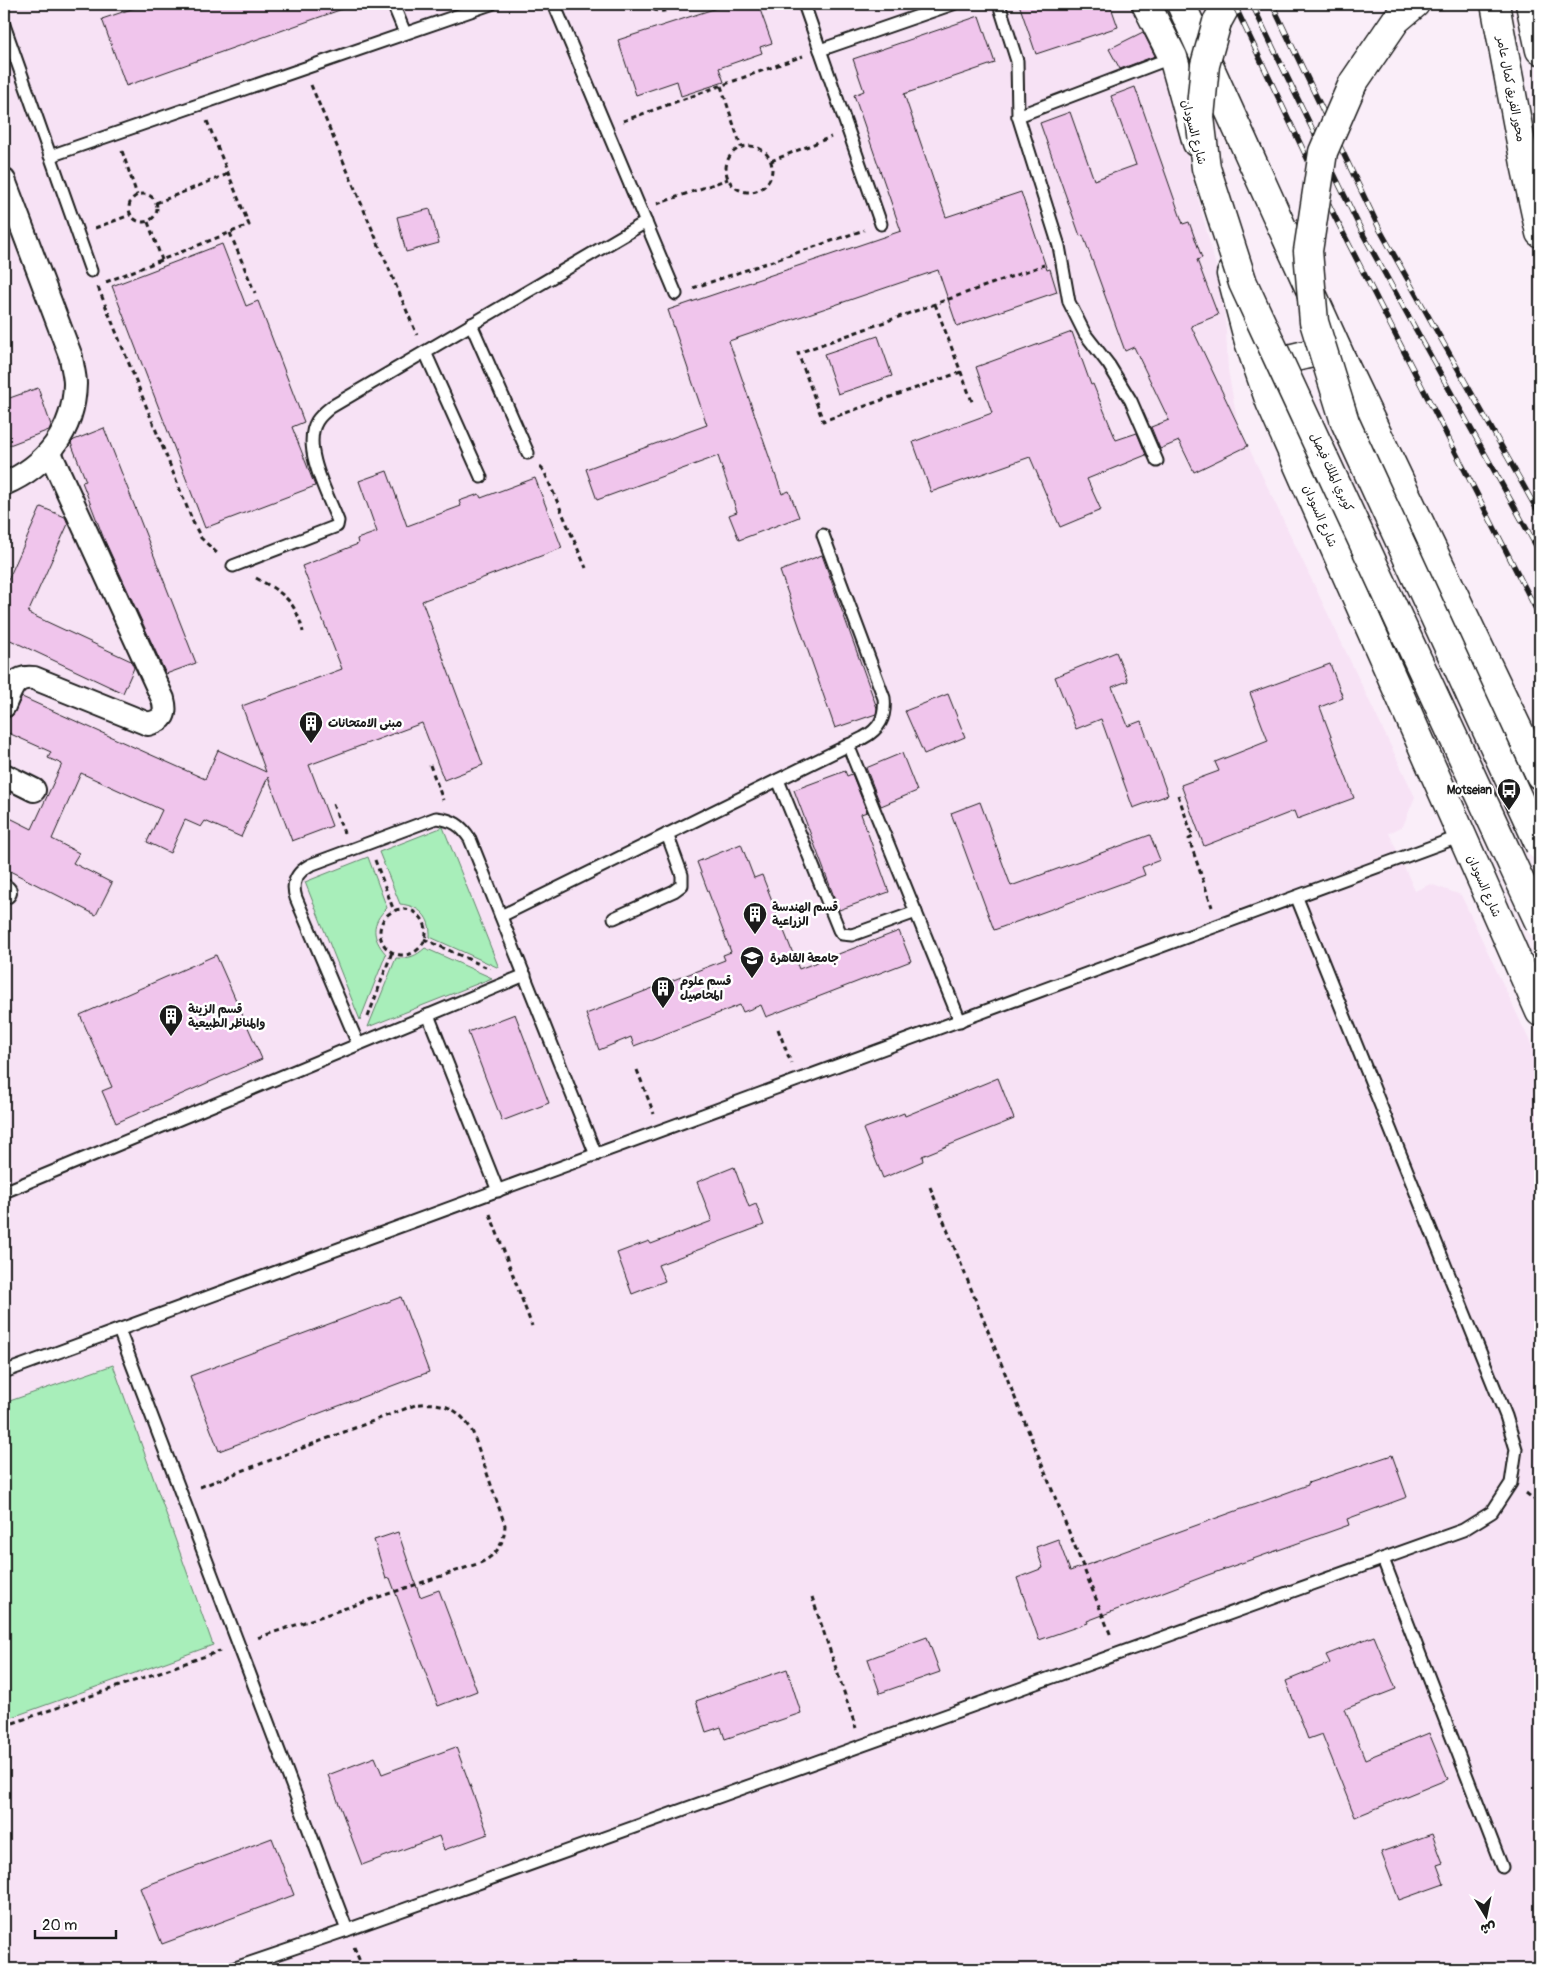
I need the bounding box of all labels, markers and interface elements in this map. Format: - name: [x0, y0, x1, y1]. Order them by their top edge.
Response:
- street label: محور الفريق كمال عامر: [1493, 34, 1528, 143]
- street label: شارع السودان: [1177, 98, 1209, 166]
- street label: كوبري الملك فيصل: [1306, 430, 1356, 514]
- street label: شارع السودان: [1298, 483, 1340, 550]
- building icon: مبنى الامتحانات: [298, 710, 324, 744]
- place label: مبنى الامتحانات: [328, 716, 402, 731]
- bus stop icon: Motseian: [1496, 777, 1522, 811]
- place label: Motseian: [1447, 783, 1492, 798]
- street label: شارع السودان: [1462, 853, 1504, 920]
- place label: قسم الهندسة الزراعية: [772, 900, 838, 929]
- building icon: قسم الهندسة الزراعية: [742, 901, 768, 935]
- school or university icon: جامعة القاهرة: [739, 945, 765, 979]
- place label: جامعة القاهرة: [770, 951, 839, 966]
- place label: قسم علوم المحاصيل: [680, 974, 731, 1003]
- building icon: قسم علوم المحاصيل: [650, 975, 676, 1009]
- place label: قسم الزينة والمناظر الطبيعية: [188, 1002, 265, 1031]
- building icon: قسم الزينة والمناظر الطبيعية: [158, 1003, 184, 1037]
- north arrow: [1462, 1890, 1512, 1940]
- scale bar: [35, 1908, 116, 1940]
- text: 20 m: [42, 1916, 77, 1935]
- text: ش: [1479, 1919, 1497, 1938]

